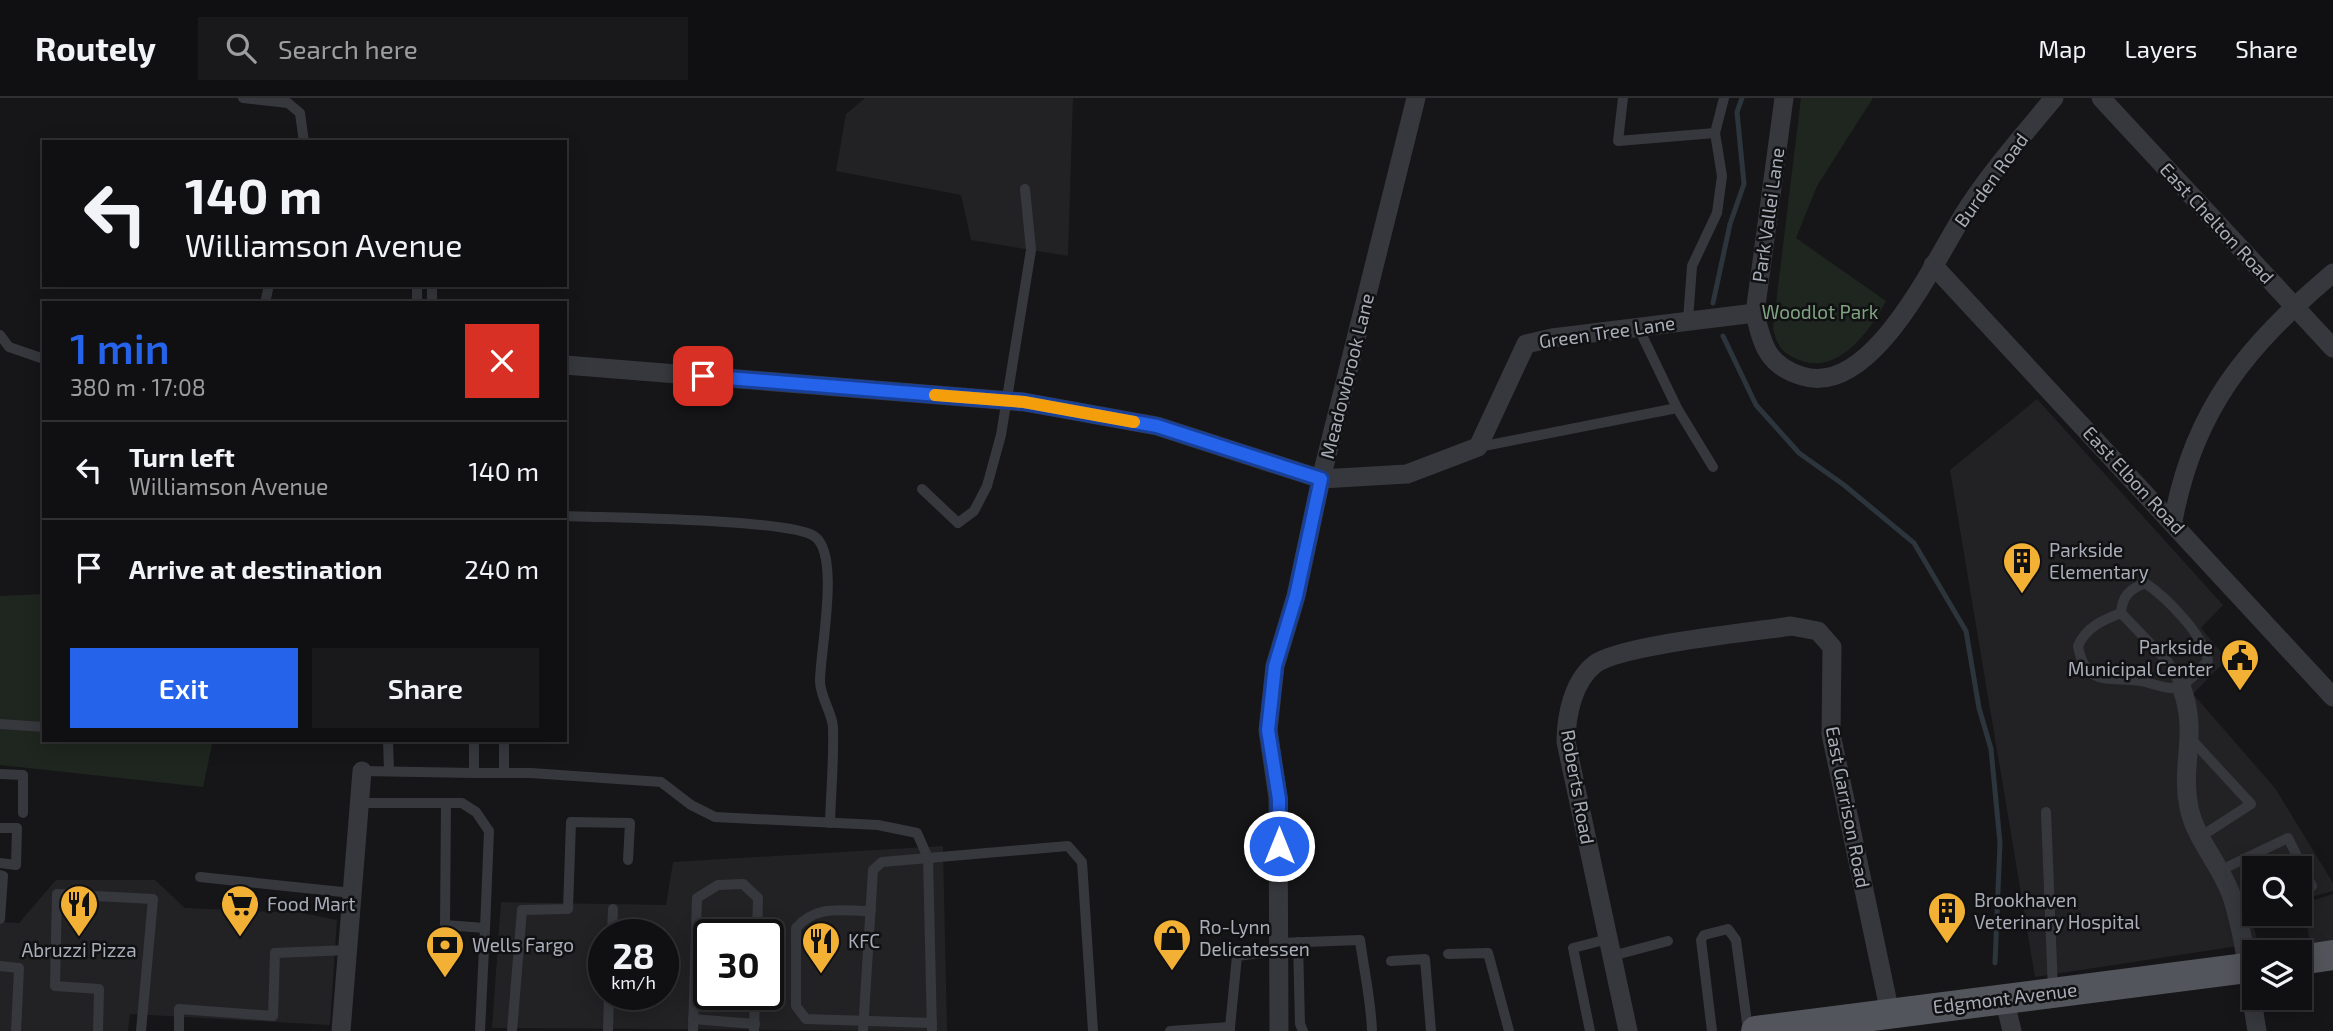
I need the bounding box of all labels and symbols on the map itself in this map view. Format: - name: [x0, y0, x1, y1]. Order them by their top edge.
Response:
- street label: Burden Road: [1949, 128, 2032, 231]
- street label: Park Vallei Lane: [1747, 146, 1788, 284]
- street label: East Chelton Road: [2155, 157, 2279, 288]
- street label: Meadowbrook Lane: [1315, 291, 1378, 461]
- park label: Woodlot Park: [1762, 300, 1879, 323]
- street label: Green Tree Lane: [1537, 311, 1677, 352]
- pin: [673, 346, 733, 406]
- street label: East Elbon Road: [2079, 421, 2190, 538]
- place label: Parkside Elementary: [2049, 538, 2149, 583]
- building icon: Parkside Elementary: [2001, 540, 2043, 595]
- place label: Parkside Municipal Center: [2068, 635, 2213, 680]
- public building icon: Parkside Municipal Center: [2219, 637, 2261, 692]
- street label: East Garrison Road: [1822, 724, 1875, 890]
- street label: Roberts Road: [1557, 728, 1600, 846]
- position arrow: [1242, 809, 1316, 883]
- restaurant icon: Abruzzi Pizza: [58, 883, 100, 938]
- supermarket icon: Food Mart: [219, 883, 261, 938]
- place label: Brookhaven Veterinary Hospital: [1974, 888, 2140, 933]
- building icon: Brookhaven Veterinary Hospital: [1926, 890, 1968, 945]
- place label: Food Mart: [267, 892, 356, 915]
- place label: Ro-Lynn Delicatessen: [1199, 915, 1310, 960]
- shop icon: Ro-Lynn Delicatessen: [1151, 917, 1193, 972]
- speed limit sign: 30: [693, 919, 784, 1010]
- restaurant icon: KFC: [800, 920, 842, 975]
- bank icon: Wells Fargo: [424, 924, 466, 979]
- place label: KFC: [848, 929, 880, 952]
- place label: Wells Fargo: [472, 933, 574, 956]
- place label: Abruzzi Pizza: [21, 938, 137, 961]
- street label: Edgmont Avenue: [1931, 977, 2078, 1018]

